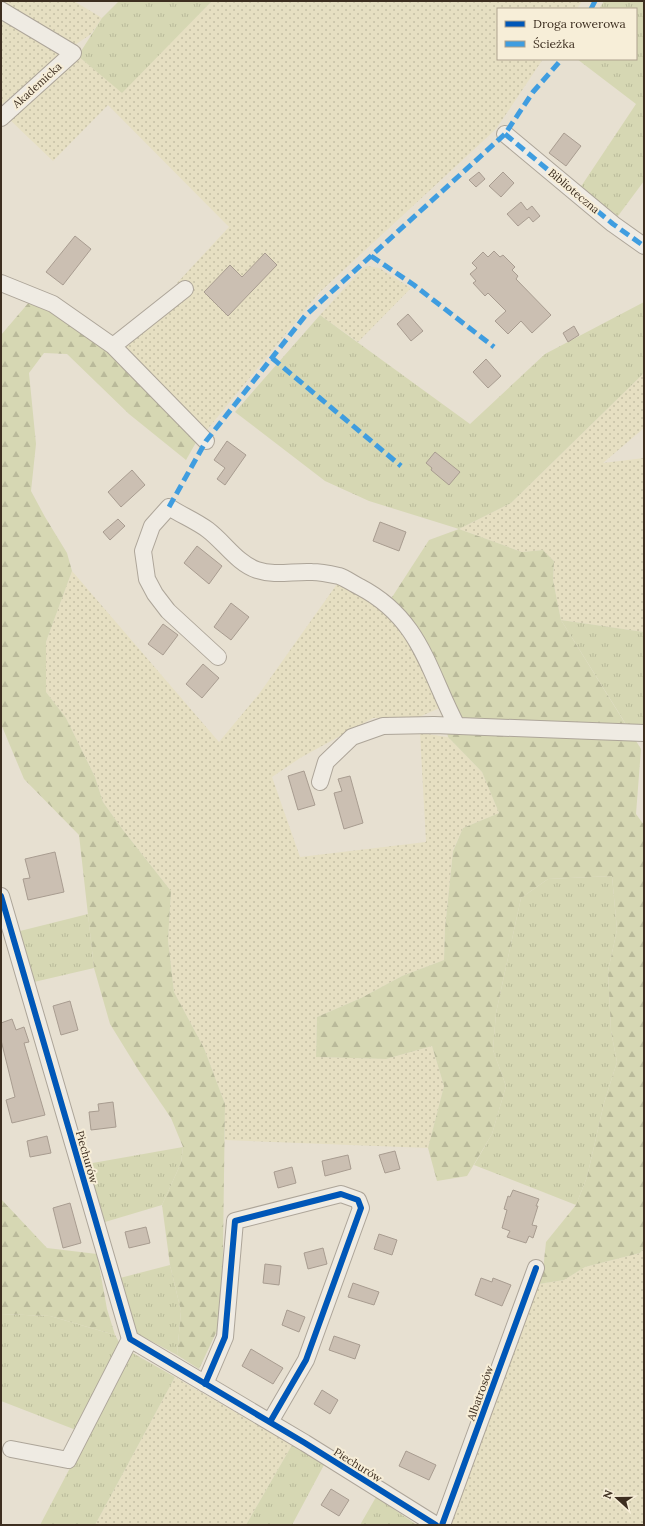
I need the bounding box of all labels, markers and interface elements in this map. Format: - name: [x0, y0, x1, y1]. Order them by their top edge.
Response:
- legend: [497, 8, 637, 60]
- text: Droga rowerowa: [533, 16, 626, 31]
- text: Ścieżka: [533, 36, 575, 51]
- street label: Akademicka: [9, 59, 65, 111]
- street label: Biblioteczna: [546, 166, 603, 217]
- street label: Piechurów: [73, 1129, 101, 1185]
- street label: Albatrosów: [463, 1363, 496, 1423]
- street label: Piechurów: [331, 1445, 385, 1485]
- north arrow: [597, 1478, 637, 1518]
- text: N: [600, 1487, 616, 1501]

